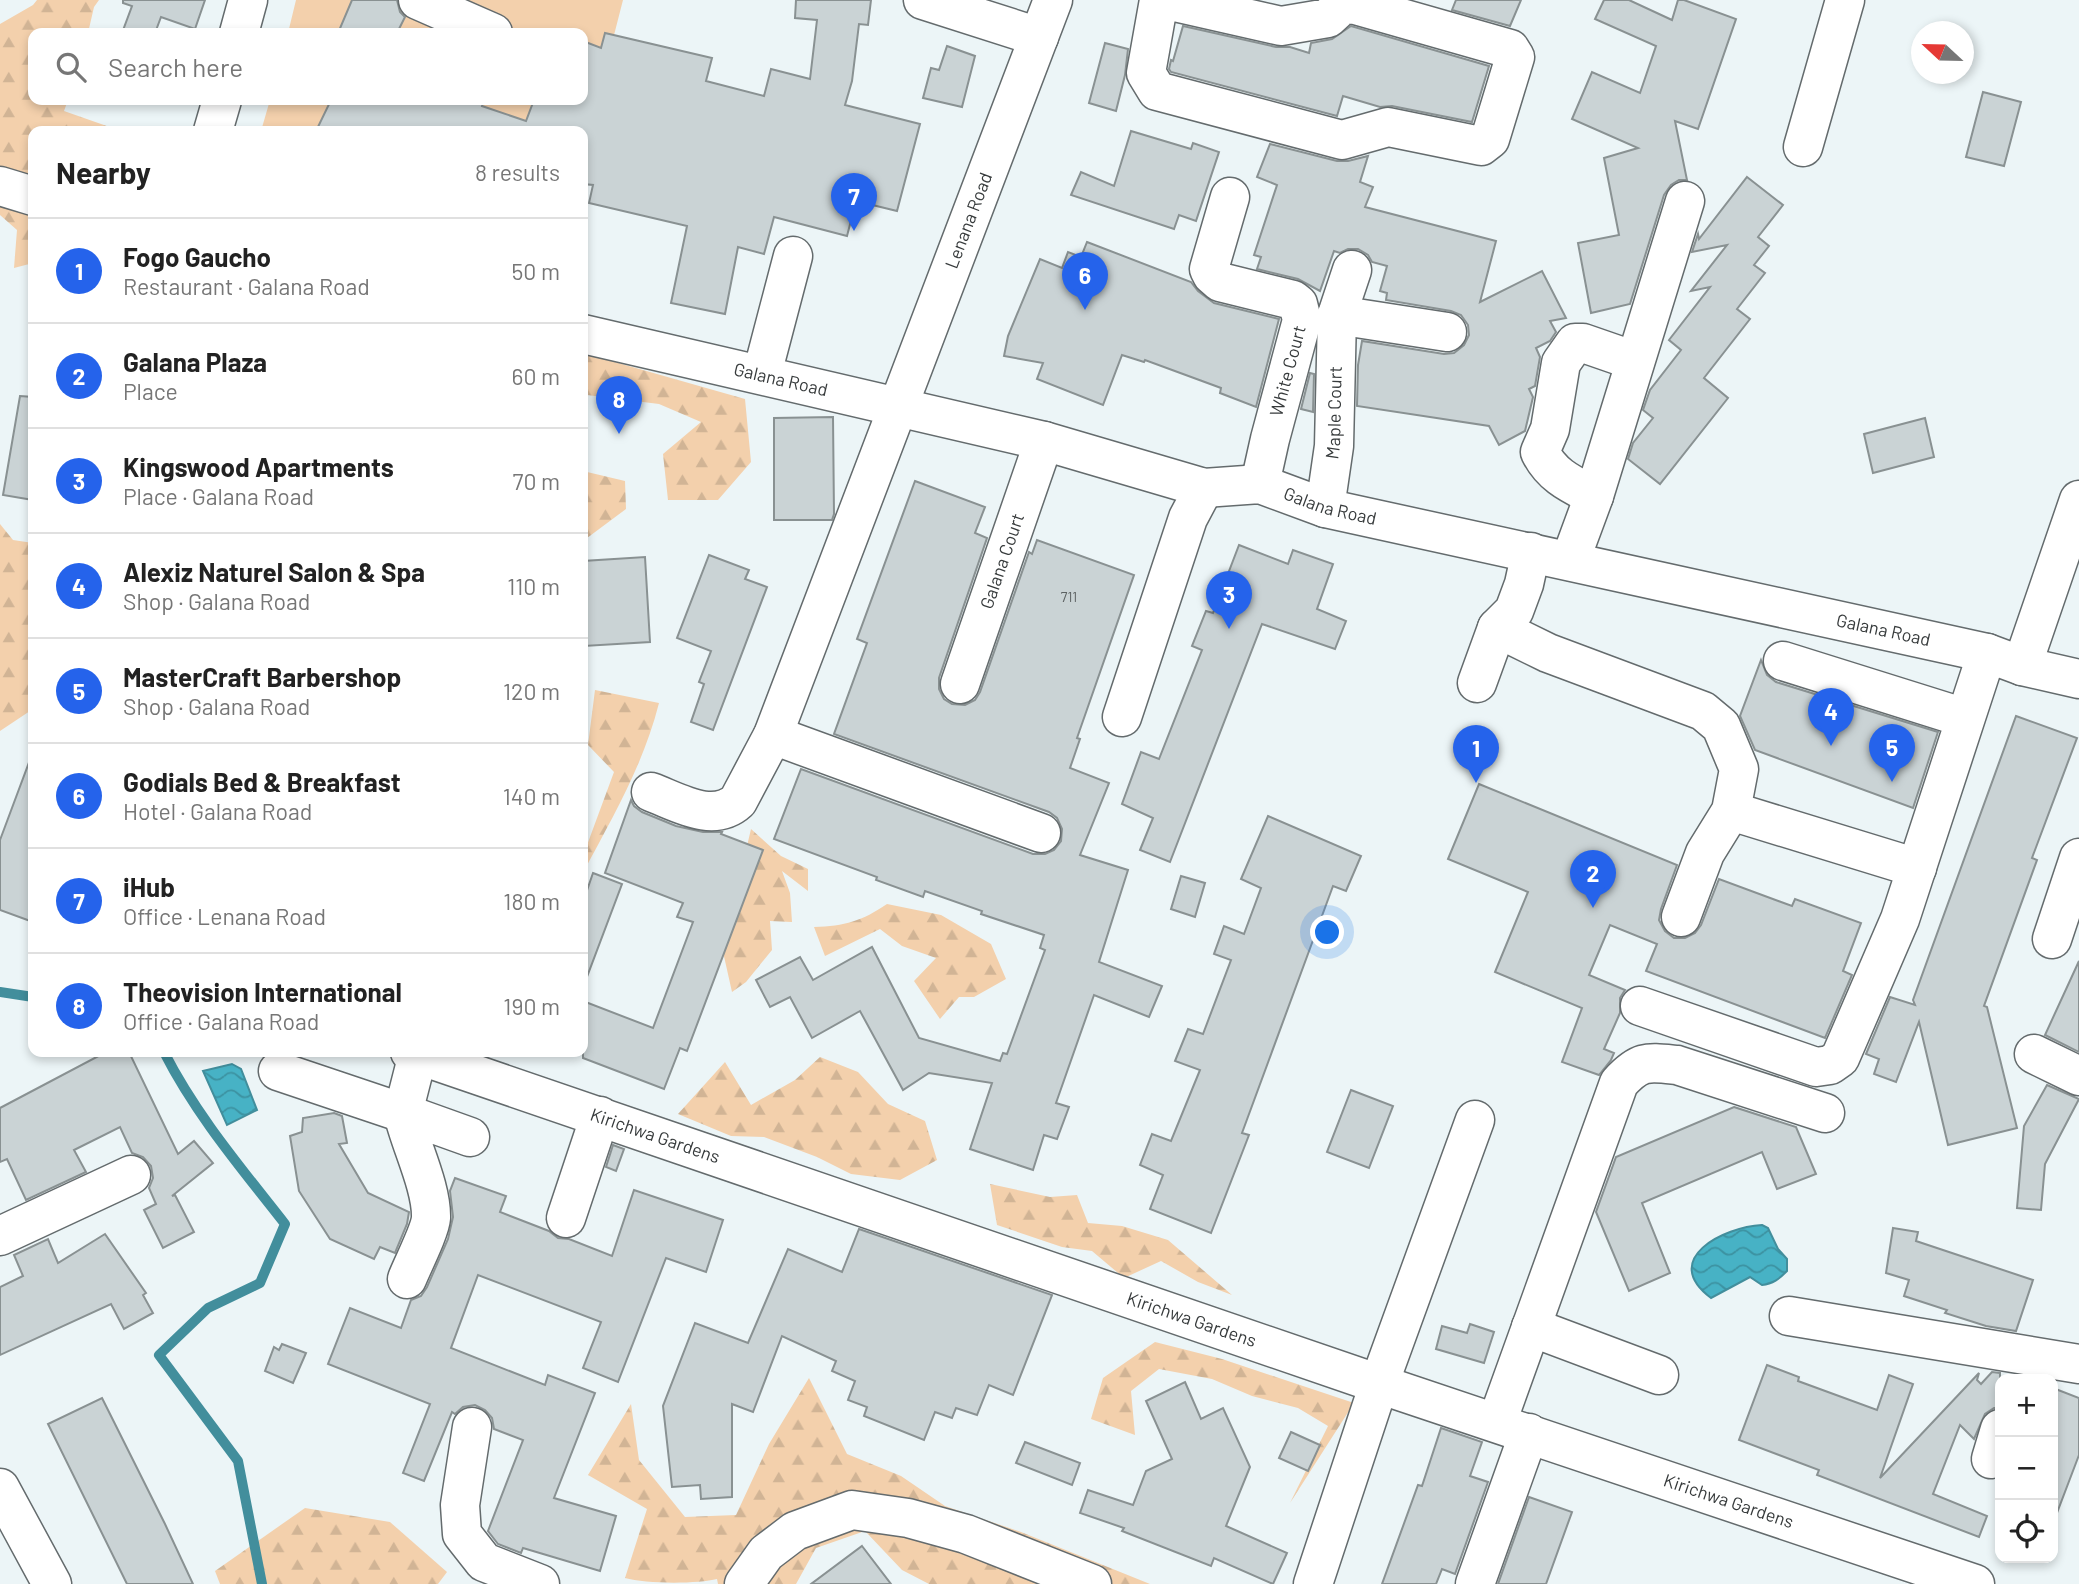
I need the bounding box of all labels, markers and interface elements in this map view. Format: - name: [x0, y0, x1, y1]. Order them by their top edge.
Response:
- north arrow: [1911, 21, 1974, 84]
- search box: [28, 28, 588, 105]
- icon: search: [52, 48, 90, 86]
- text: Search here: [108, 51, 243, 82]
- text: Nearby: [56, 154, 151, 190]
- text: 8 results: [475, 158, 560, 186]
- street label: Lenana Road: [940, 169, 996, 271]
- pin: 7: [831, 173, 877, 231]
- text: Fogo Gaucho: [123, 241, 271, 272]
- pin: 6: [1062, 252, 1108, 310]
- text: 1: [75, 257, 83, 285]
- text: 50 m: [512, 257, 560, 285]
- text: Restaurant · Galana Road: [123, 272, 370, 300]
- street label: White Court: [1264, 323, 1310, 419]
- text: Galana Plaza: [123, 346, 267, 377]
- street label: Galana Road: [732, 357, 830, 400]
- text: 2: [73, 362, 85, 390]
- text: 60 m: [512, 362, 560, 390]
- street label: Maple Court: [1320, 366, 1346, 461]
- pin: 8: [596, 376, 642, 434]
- text: Place: [123, 377, 178, 405]
- text: Kingswood Apartments: [123, 451, 394, 482]
- text: 3: [73, 467, 85, 495]
- text: 70 m: [513, 467, 560, 495]
- text: Place · Galana Road: [123, 482, 314, 510]
- street label: Galana Road: [1281, 482, 1379, 529]
- street label: Galana Court: [975, 510, 1028, 612]
- text: Alexiz Naturel Salon & Spa: [123, 556, 425, 587]
- pin: 3: [1206, 571, 1252, 629]
- text: 4: [72, 572, 86, 600]
- text: 110 m: [507, 572, 560, 600]
- text: Shop · Galana Road: [123, 587, 310, 615]
- house number: 711: [1061, 588, 1077, 605]
- street label: Galana Road: [1834, 608, 1933, 650]
- text: MasterCraft Barbershop: [123, 661, 401, 692]
- text: 5: [73, 677, 85, 705]
- text: 120 m: [503, 677, 560, 705]
- pin: 4: [1808, 688, 1854, 746]
- text: Shop · Galana Road: [123, 692, 310, 720]
- pin: 5: [1869, 724, 1915, 782]
- pin: 1: [1453, 725, 1499, 783]
- text: Godials Bed & Breakfast: [123, 766, 401, 797]
- text: 6: [73, 782, 85, 810]
- text: 140 m: [503, 782, 560, 810]
- text: Hotel · Galana Road: [123, 797, 312, 825]
- pin: 2: [1570, 850, 1616, 908]
- text: iHub: [123, 871, 175, 902]
- text: 7: [73, 887, 85, 915]
- text: 180 m: [503, 887, 560, 915]
- text: Office · Lenana Road: [123, 902, 326, 930]
- your location: [1310, 915, 1344, 949]
- text: Theovision International: [123, 976, 402, 1007]
- text: 8: [73, 992, 85, 1020]
- text: 190 m: [503, 992, 560, 1020]
- text: Office · Galana Road: [123, 1007, 319, 1035]
- street label: Kirichwa Gardens: [588, 1103, 723, 1167]
- street label: Kirichwa Gardens: [1124, 1286, 1259, 1351]
- map controls: [1995, 1374, 2058, 1563]
- button: +: [1995, 1374, 2058, 1437]
- button: −: [1995, 1437, 2058, 1500]
- street label: Kirichwa Gardens: [1661, 1468, 1797, 1532]
- button: locate: [1995, 1500, 2058, 1563]

